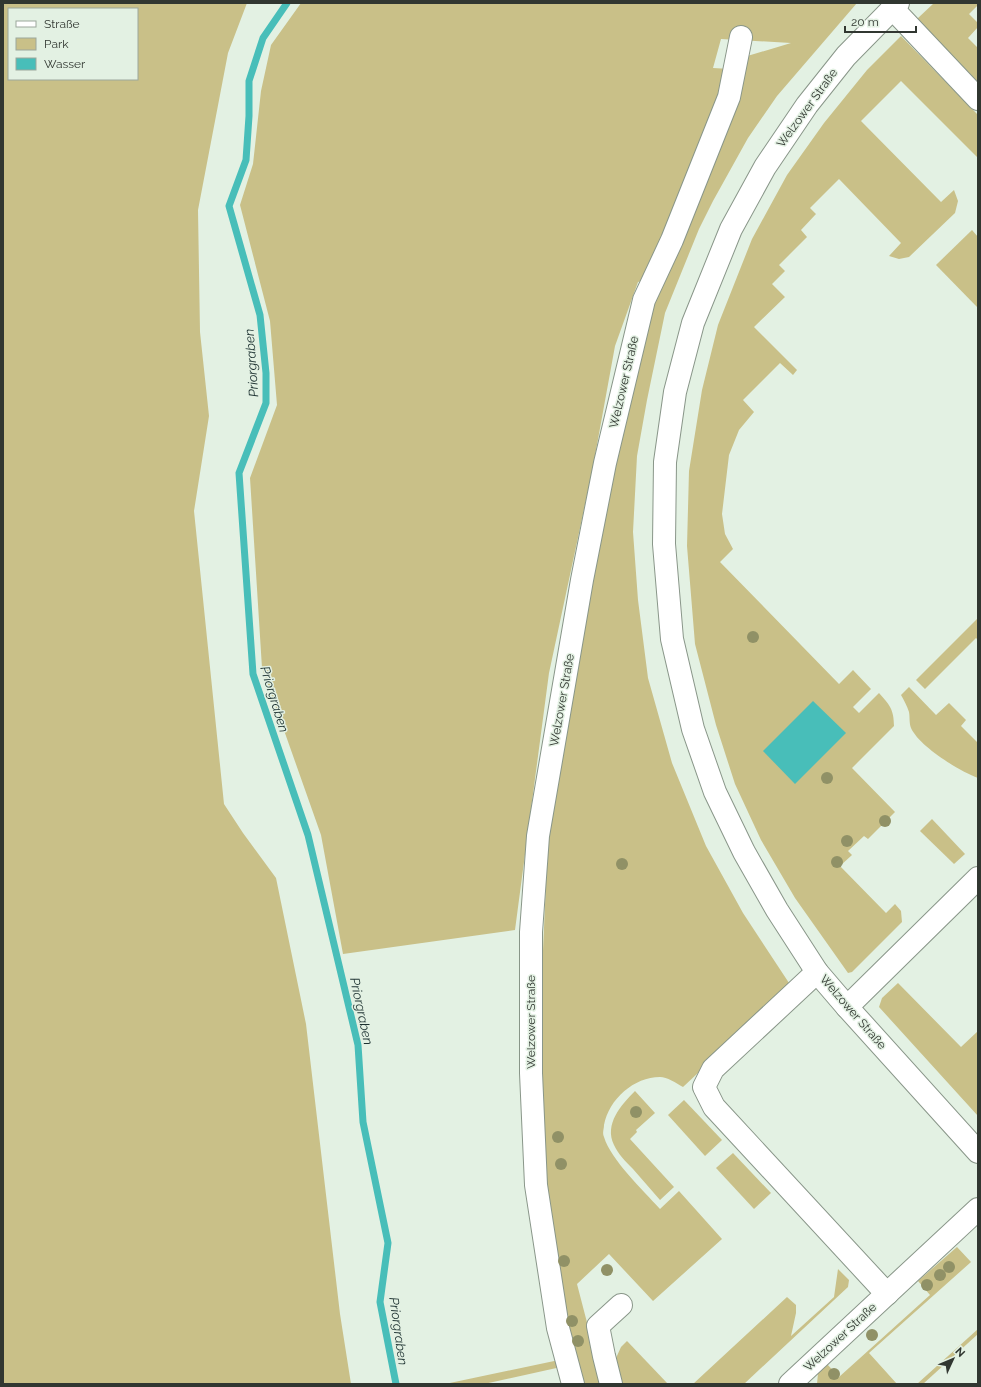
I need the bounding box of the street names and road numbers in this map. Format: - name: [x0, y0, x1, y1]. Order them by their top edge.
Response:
- street label: Welzower Straße: [774, 66, 840, 150]
- street label: Welzower Straße: [607, 335, 641, 429]
- street label: Welzower Straße: [547, 653, 577, 747]
- street label: Welzower Straße: [817, 972, 889, 1052]
- street label: Welzower Straße: [524, 975, 538, 1069]
- street label: Welzower Straße: [801, 1300, 879, 1374]

